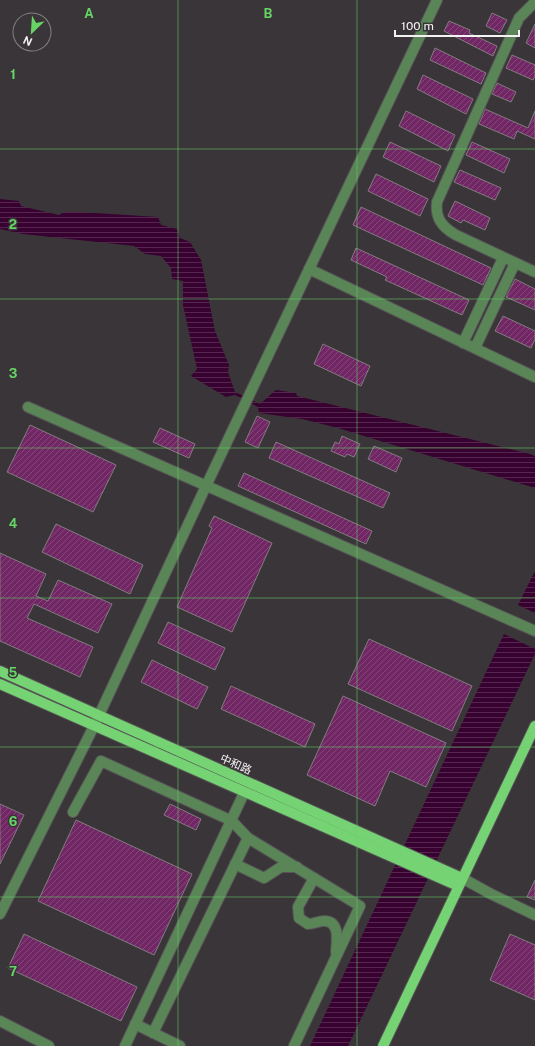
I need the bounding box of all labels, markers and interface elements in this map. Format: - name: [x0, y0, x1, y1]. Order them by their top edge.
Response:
- text: A: [84, 6, 94, 21]
- text: B: [264, 6, 273, 21]
- north arrow: [12, 12, 52, 52]
- scale bar: [395, 12, 519, 38]
- text: 100 m: [401, 19, 434, 33]
- text: N: [21, 34, 34, 48]
- text: 1: [10, 67, 16, 82]
- text: 2: [9, 217, 17, 232]
- text: 3: [9, 366, 18, 381]
- text: 4: [9, 516, 18, 531]
- text: 5: [9, 665, 18, 680]
- street label: 中和路: [218, 752, 254, 776]
- text: 6: [9, 814, 18, 829]
- text: 7: [9, 964, 17, 979]

